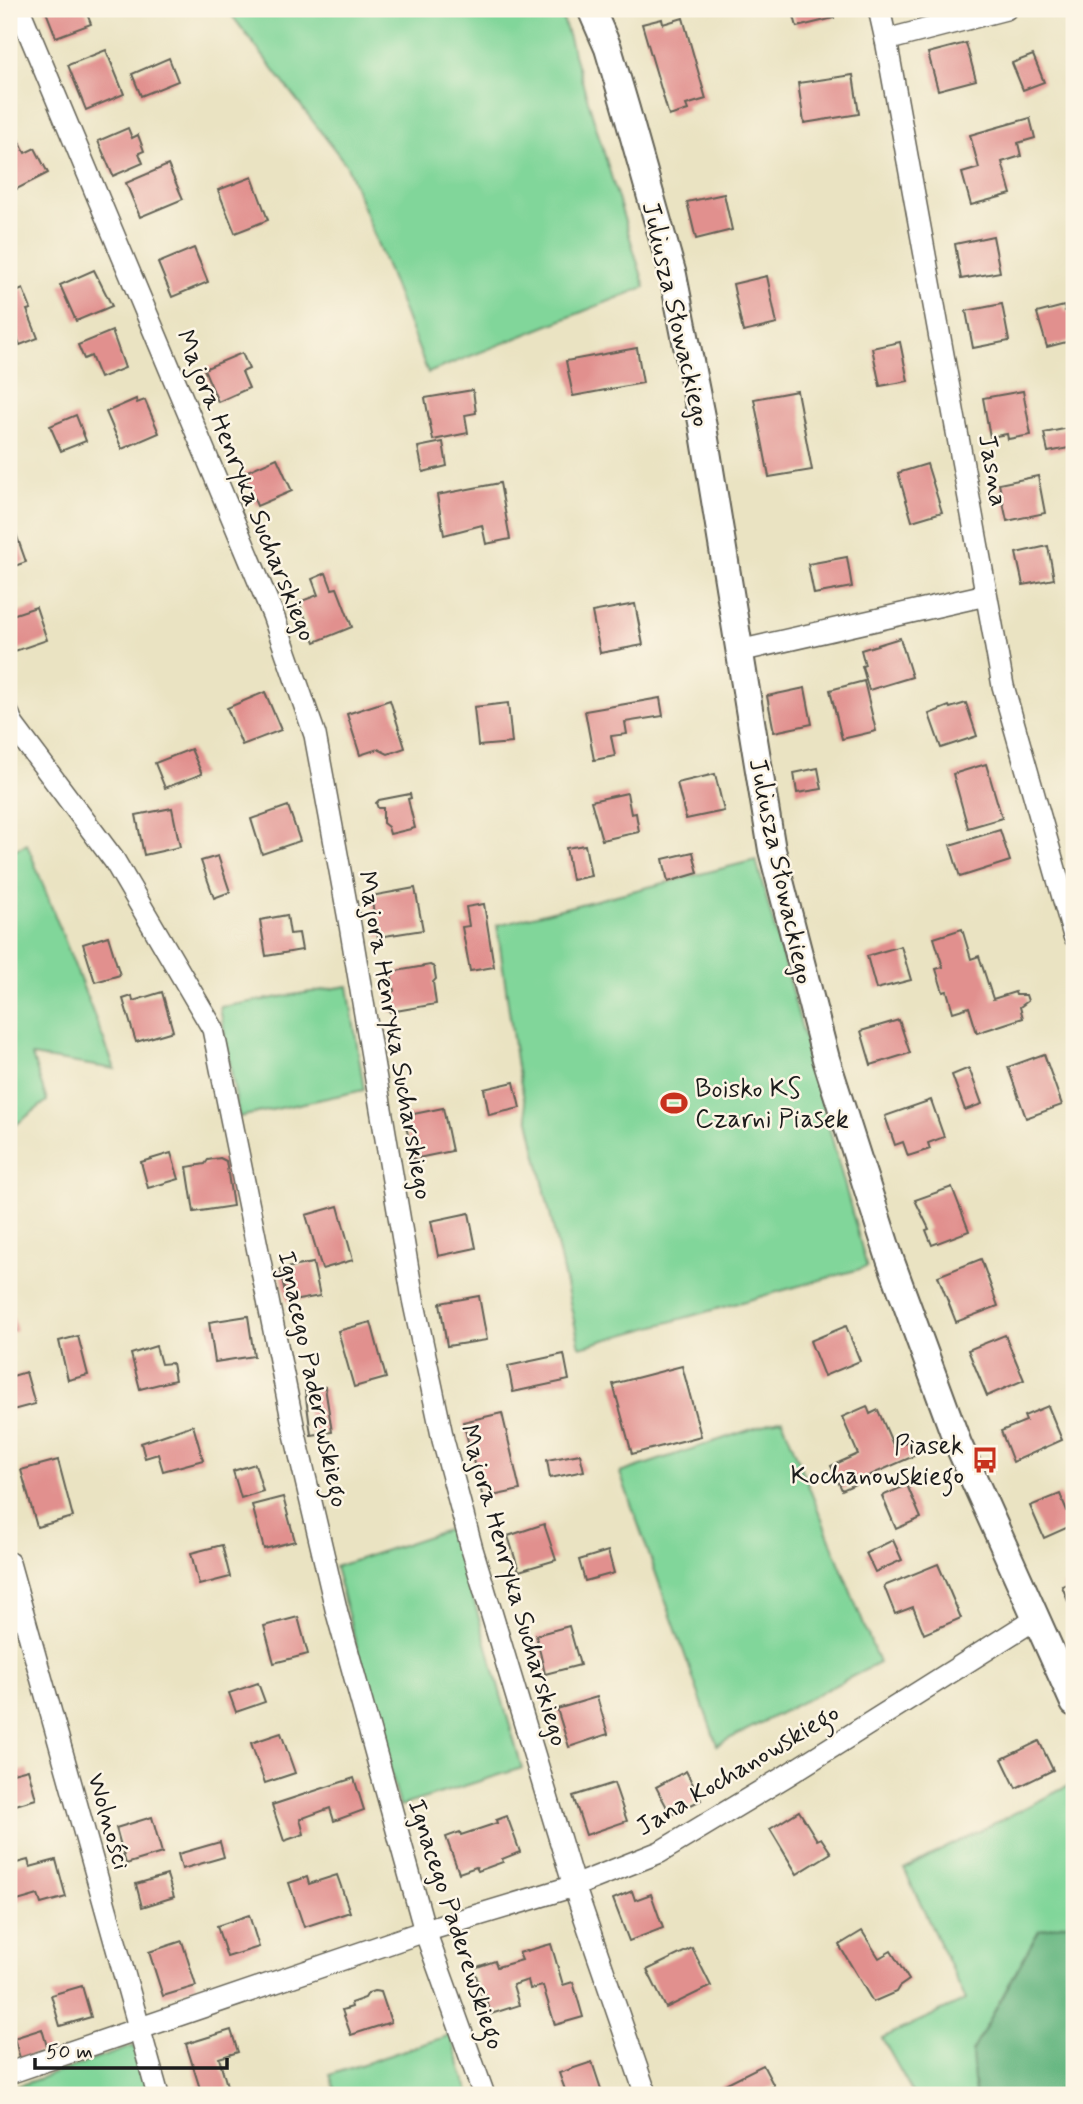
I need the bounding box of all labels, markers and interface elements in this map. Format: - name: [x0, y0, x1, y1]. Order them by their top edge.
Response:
- street label: Juliusza Słowackiego: [633, 199, 718, 430]
- street label: Majora Henryka Sucharskiego: [167, 325, 323, 647]
- street label: Jasna: [969, 431, 1015, 509]
- street label: Juliusza Słowackiego: [739, 755, 821, 988]
- street label: Majora Henryka Sucharskiego: [348, 868, 440, 1202]
- place label: Boisko KS Czarni Piasek: [695, 1073, 849, 1137]
- sports icon: Boisko KS Czarni Piasek: [659, 1088, 689, 1118]
- street label: Ignacego Paderewskiego: [265, 1248, 356, 1511]
- street label: Majora Henryka Sucharskiego: [451, 1421, 575, 1750]
- place label: Piasek Kochanowskiego: [791, 1430, 964, 1497]
- bus stop icon: Piasek Kochanowskiego: [970, 1445, 1000, 1475]
- street label: Jana Kochanowskiego: [630, 1697, 847, 1847]
- street label: Wolności: [78, 1769, 138, 1874]
- street label: Ignacego Paderewskiego: [396, 1795, 512, 2055]
- scale bar: [35, 2027, 228, 2071]
- text: 50 m: [46, 2038, 93, 2066]

